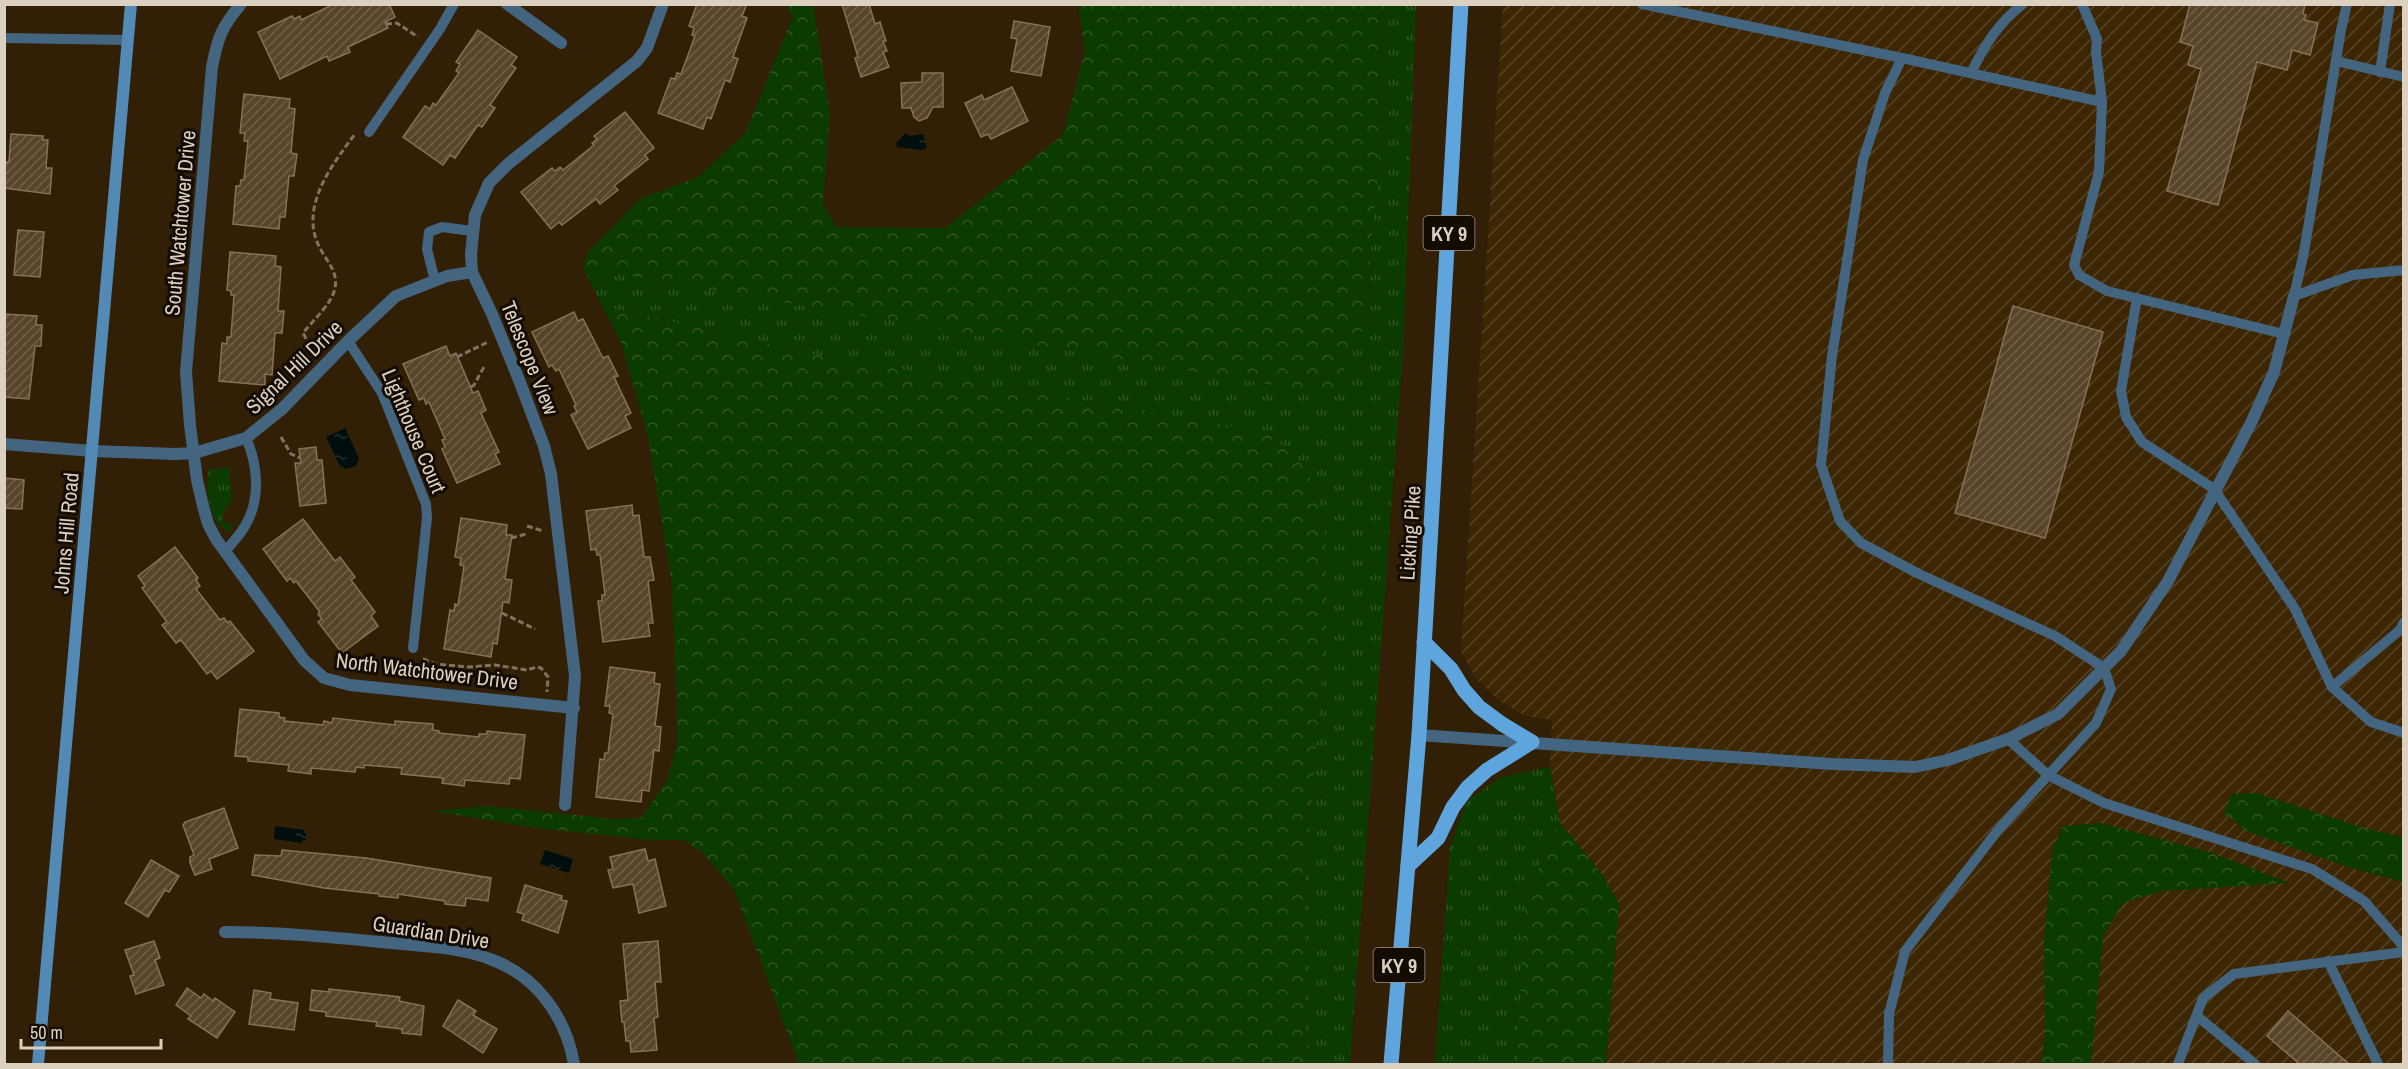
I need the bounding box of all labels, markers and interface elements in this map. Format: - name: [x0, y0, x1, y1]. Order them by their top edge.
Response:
- street label: South Watchtower Drive: [157, 129, 203, 317]
- road number: KY 9: [1424, 216, 1474, 250]
- street label: Telescope View: [494, 297, 566, 420]
- street label: Signal Hill Drive: [239, 313, 349, 421]
- street label: Lighthouse Court: [375, 365, 453, 498]
- street label: Johns Hill Road: [46, 471, 86, 595]
- street label: Licking Pike: [1392, 485, 1428, 581]
- street label: North Watchtower Drive: [334, 645, 520, 697]
- street label: Guardian Drive: [371, 908, 491, 956]
- road number: KY 9: [1374, 948, 1424, 982]
- scale bar: [21, 1012, 160, 1050]
- text: 50 m: [30, 1020, 63, 1045]

